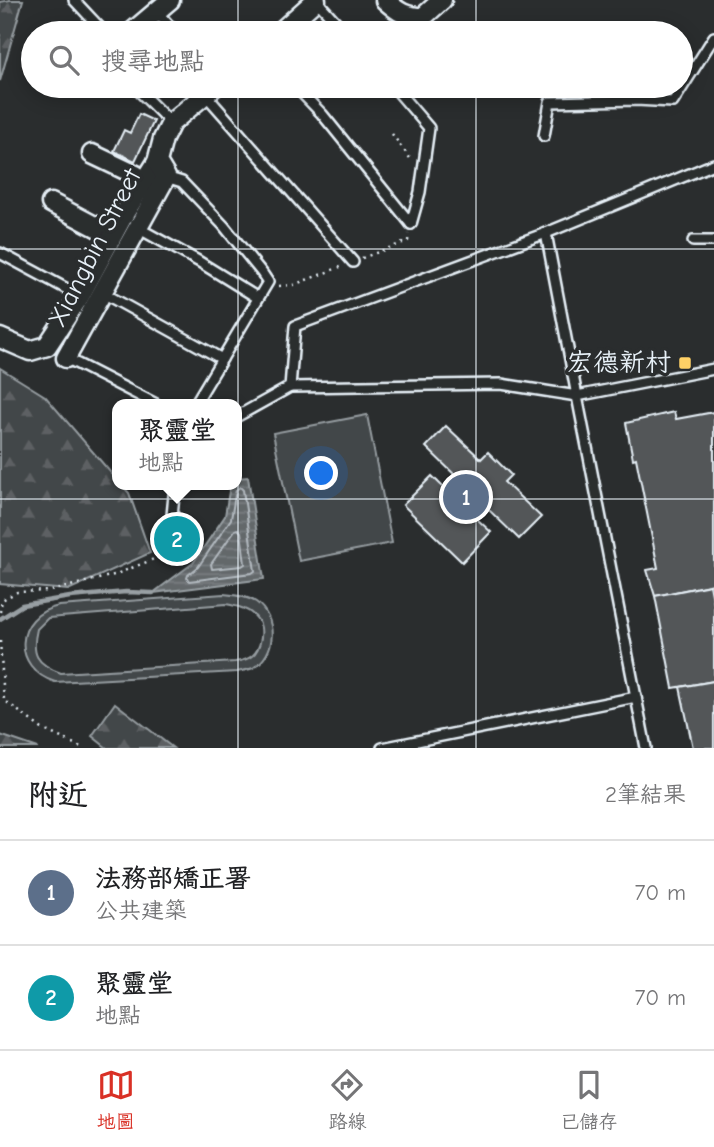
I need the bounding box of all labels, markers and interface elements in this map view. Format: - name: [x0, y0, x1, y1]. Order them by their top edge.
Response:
- search box: [21, 21, 693, 98]
- icon: search: [45, 41, 83, 79]
- text: 搜尋地點: [101, 47, 205, 77]
- street label: Xiangbin Street: [42, 163, 148, 332]
- place label: 宏德新村: [567, 348, 671, 378]
- marker: 宏德新村: [677, 355, 693, 371]
- popup: [112, 399, 242, 490]
- text: 聚靈堂: [138, 416, 216, 446]
- text: 地點: [138, 449, 184, 476]
- your location: [304, 456, 338, 490]
- pin: 1: [443, 471, 489, 523]
- pin: 2: [154, 513, 200, 565]
- text: 附近: [28, 778, 88, 813]
- text: 2筆結果: [605, 781, 686, 808]
- text: 法務部矯正署: [95, 864, 251, 894]
- text: 1: [46, 879, 56, 906]
- text: 70 m: [634, 879, 686, 906]
- text: 公共建築: [95, 897, 187, 924]
- text: 聚靈堂: [95, 969, 173, 999]
- text: 2: [45, 984, 57, 1011]
- text: 70 m: [634, 984, 686, 1011]
- text: 地點: [95, 1002, 141, 1029]
- tab: 地圖: [97, 1066, 135, 1133]
- tab: 路線: [328, 1066, 366, 1133]
- tab: 已儲存: [560, 1066, 617, 1133]

